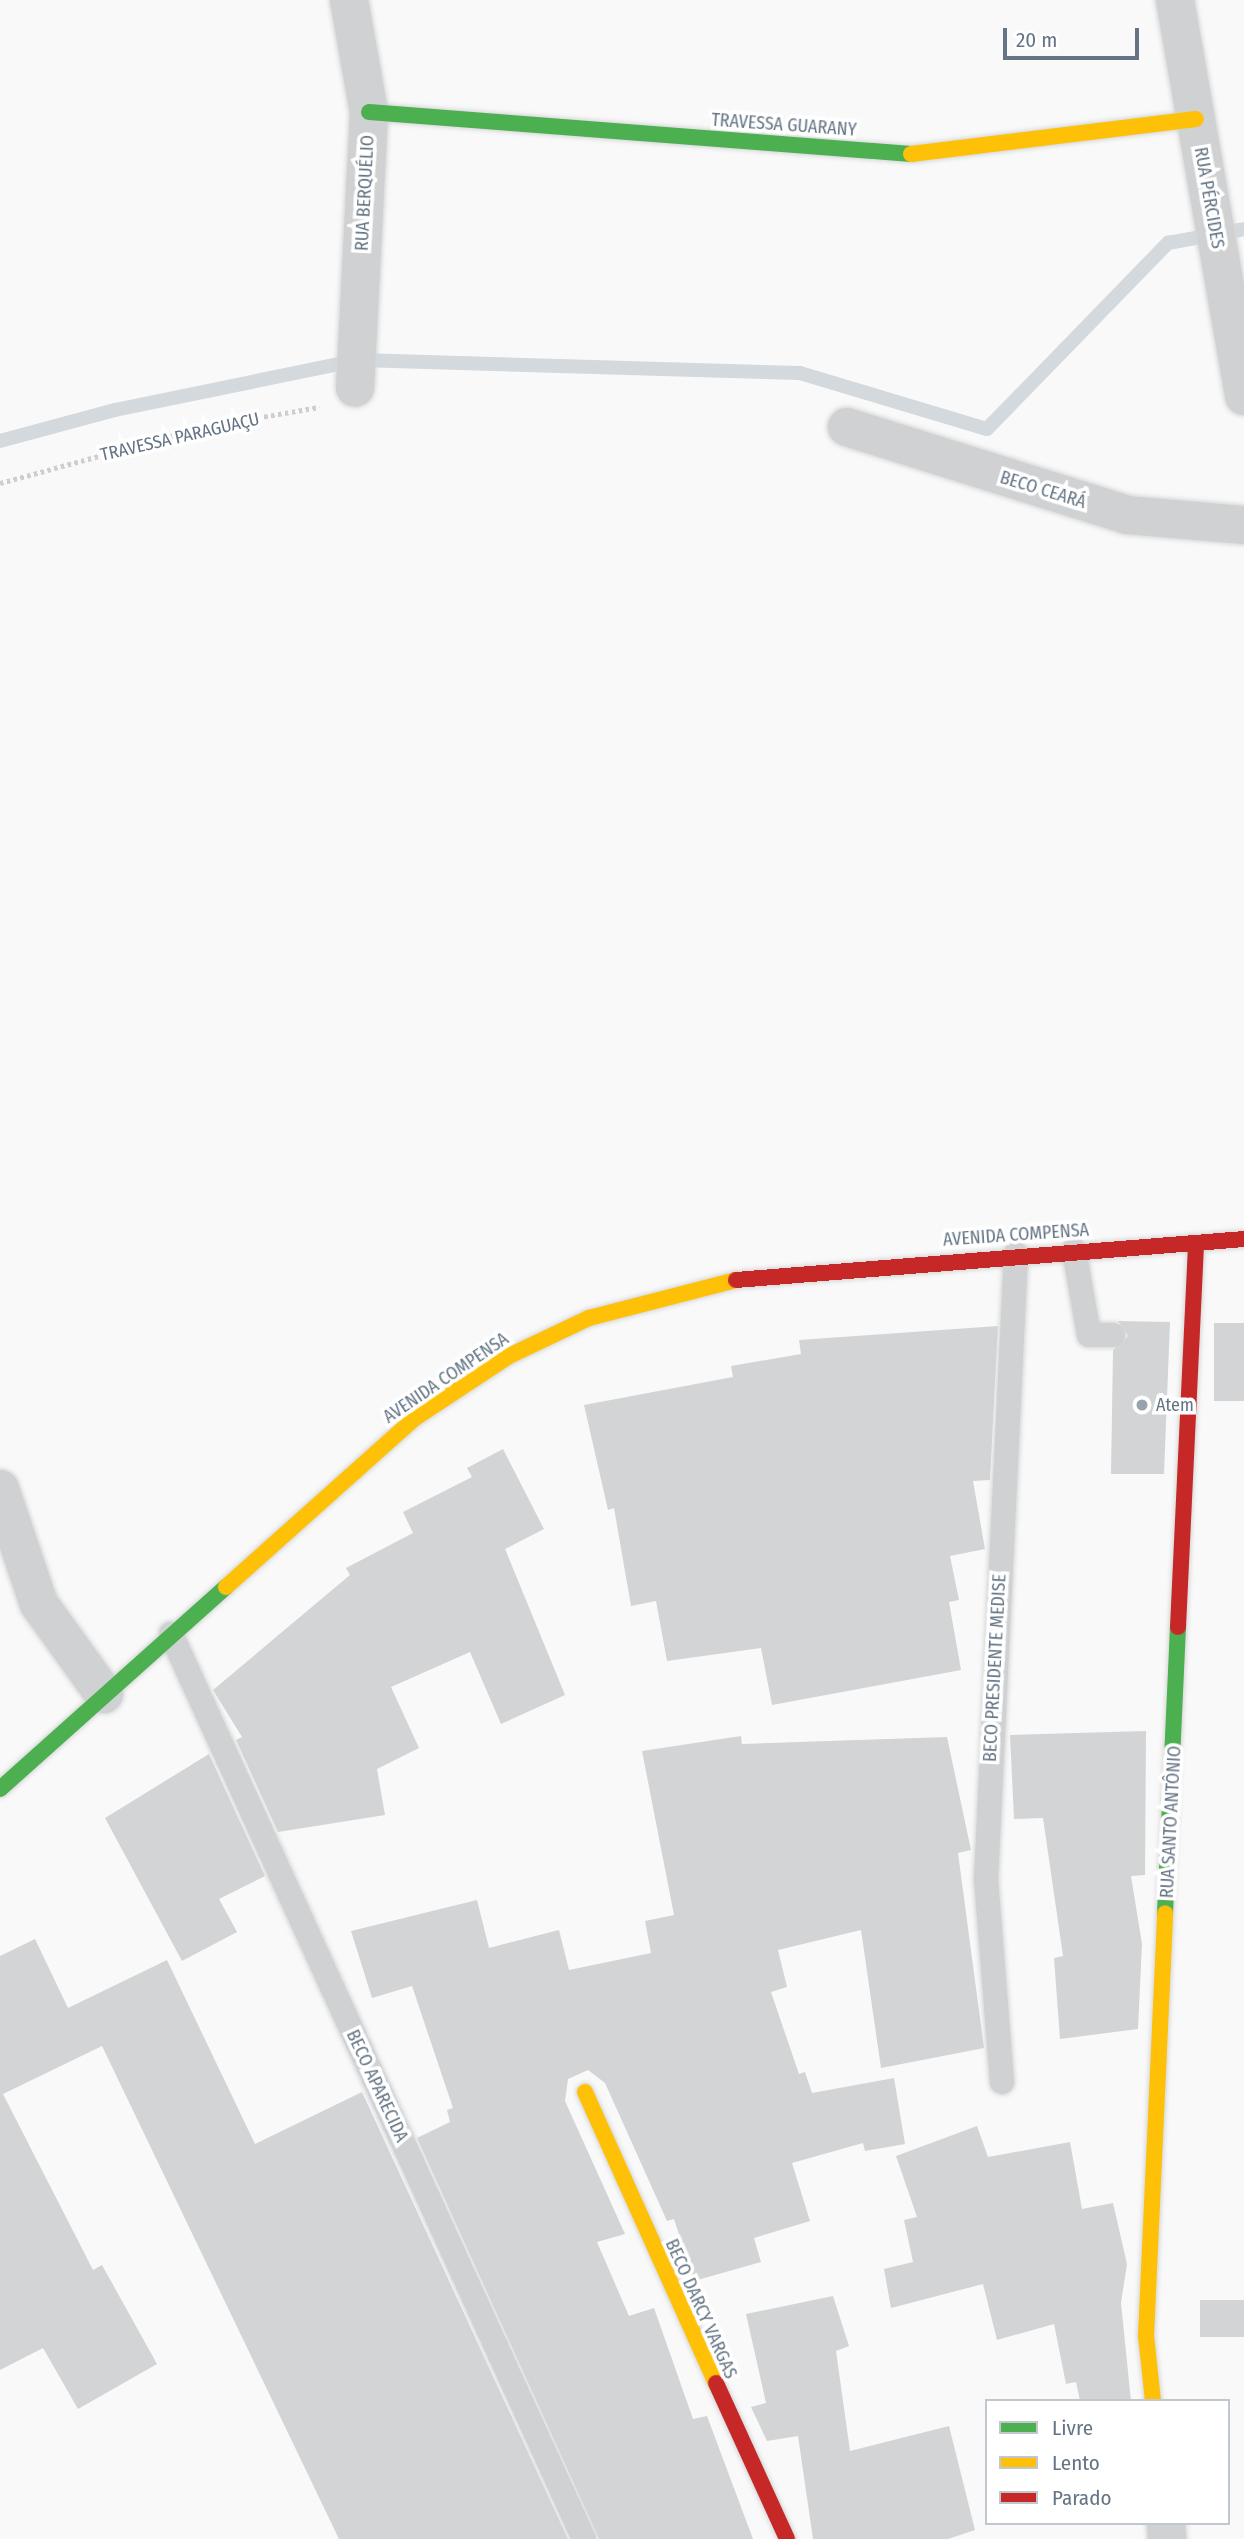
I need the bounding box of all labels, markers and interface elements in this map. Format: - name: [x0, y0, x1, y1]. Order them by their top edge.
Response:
- scale bar: [1006, 14, 1142, 58]
- text: 20 m: [1016, 27, 1057, 53]
- street label: TRAVESSA GUARANY: [711, 109, 857, 141]
- street label: RUA BERQUÉLIO: [351, 134, 379, 252]
- street label: RUA PÉRCIDES: [1189, 146, 1229, 250]
- street label: TRAVESSA PARAGUAÇU: [98, 408, 262, 466]
- street label: BECO CEARÁ: [997, 467, 1089, 513]
- street label: AVENIDA COMPENSA: [942, 1219, 1090, 1251]
- street label: AVENIDA COMPENSA: [379, 1328, 513, 1428]
- place label: Atem: [1156, 1394, 1194, 1416]
- marker: Atem: [1134, 1397, 1150, 1413]
- street label: BECO PRESIDENTE MEDISE: [979, 1573, 1011, 1763]
- street label: RUA SANTO ANTÔNIO: [1156, 1745, 1186, 1899]
- street label: BECO APARECIDA: [342, 2026, 412, 2146]
- street label: BECO DARCY VARGAS: [661, 2236, 741, 2382]
- legend: [985, 2399, 1230, 2525]
- text: Livre: [1052, 2415, 1093, 2441]
- text: Lento: [1052, 2450, 1100, 2476]
- text: Parado: [1052, 2485, 1111, 2511]

